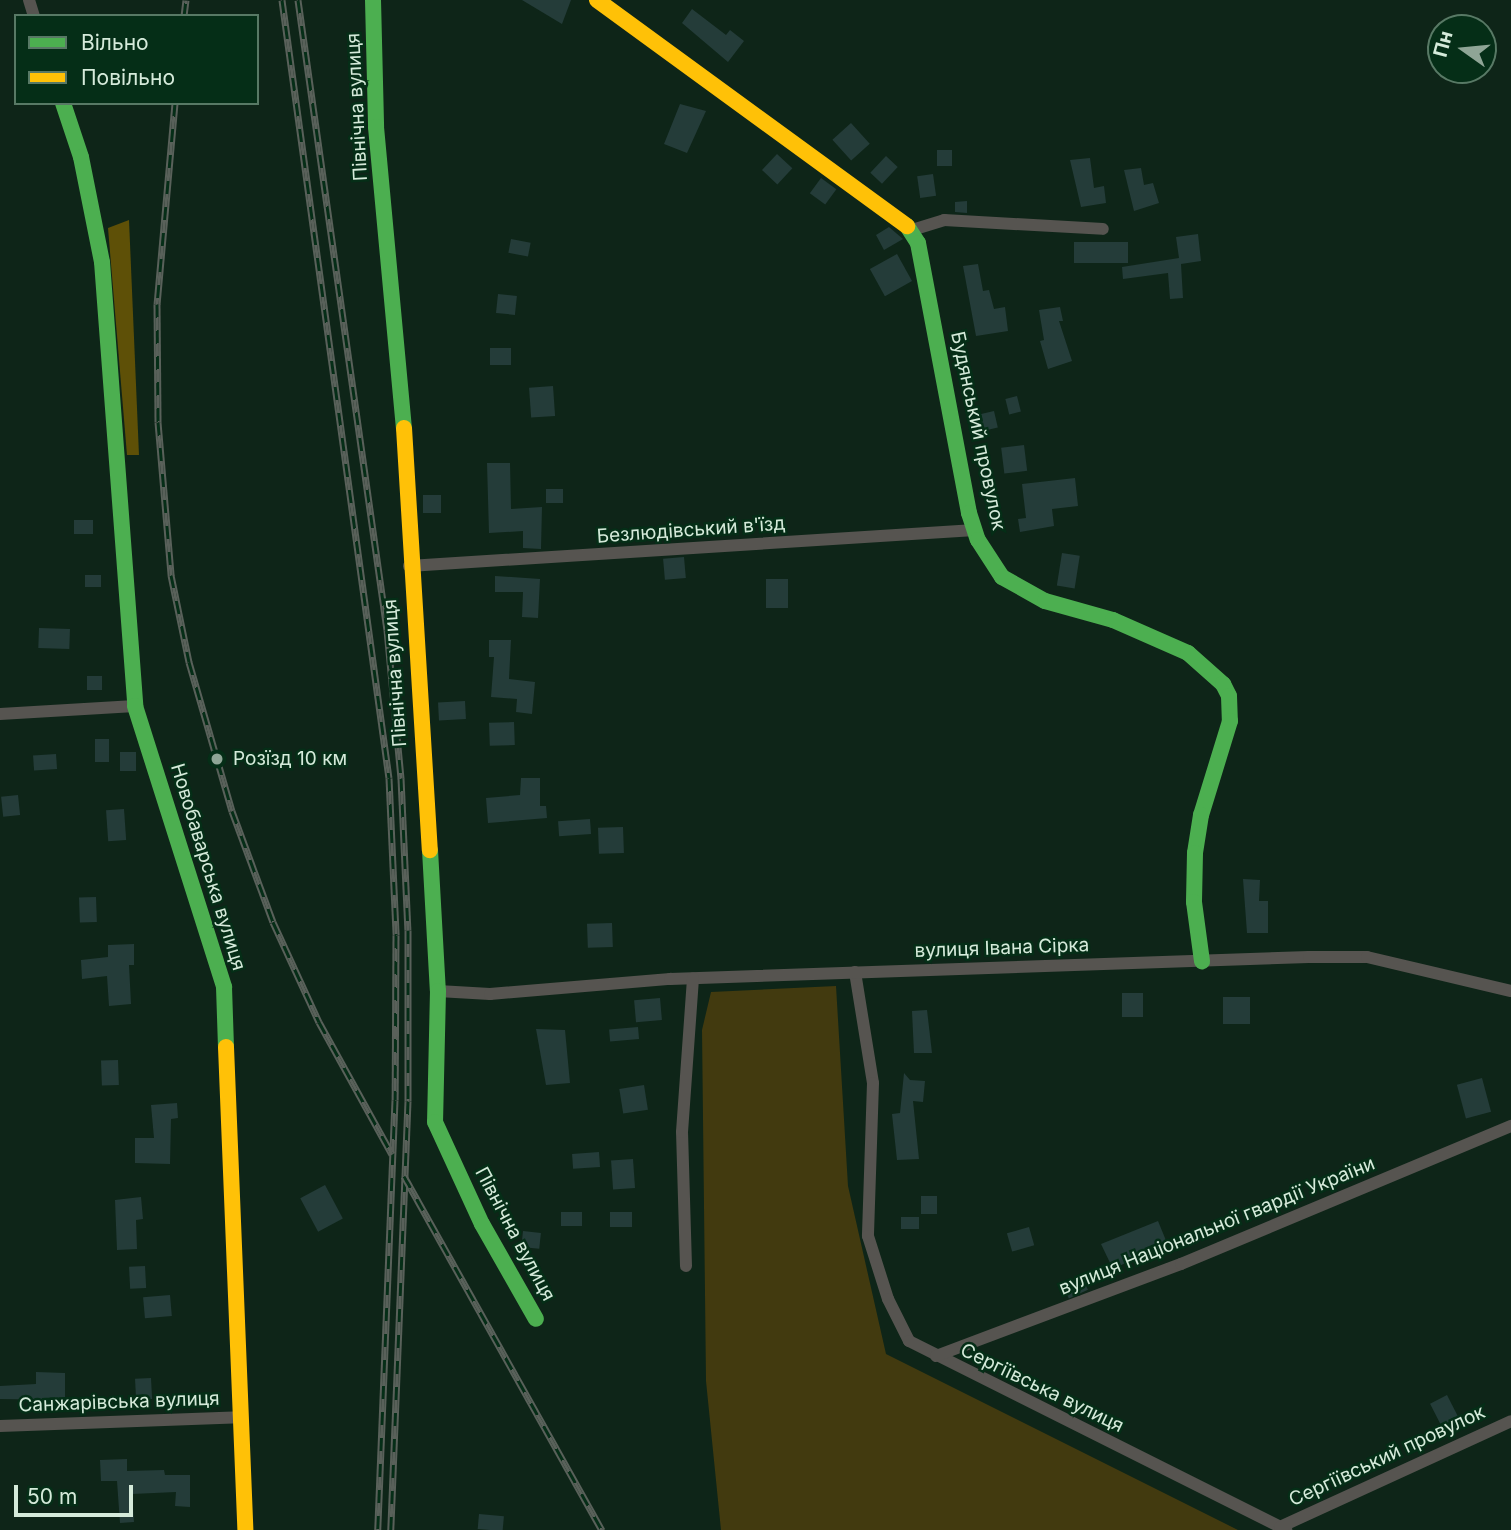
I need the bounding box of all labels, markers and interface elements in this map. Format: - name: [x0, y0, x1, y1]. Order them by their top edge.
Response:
- legend: [14, 14, 259, 105]
- north arrow: [1427, 14, 1497, 84]
- text: Пн: [1429, 28, 1458, 60]
- text: Вільно: [81, 30, 149, 55]
- street label: Північна вулиця: [342, 32, 372, 182]
- text: Повільно: [81, 65, 175, 90]
- street label: Будянський провулок: [946, 329, 1010, 533]
- street label: Безлюдівський в'їзд: [596, 512, 786, 548]
- street label: Північна вулиця: [378, 598, 412, 748]
- place label: Розїзд 10 км: [233, 748, 347, 770]
- marker: Розїзд 10 км: [207, 749, 227, 769]
- street label: Новобаварська вулиця: [166, 761, 250, 973]
- street label: вулиця Івана Сірка: [914, 934, 1090, 962]
- street label: вулиця Національної гвардії України: [1056, 1152, 1378, 1300]
- street label: Північна вулиця: [470, 1163, 560, 1305]
- street label: Сергіївська вулиця: [957, 1339, 1127, 1437]
- street label: Санжарівська вулиця: [18, 1387, 220, 1417]
- street label: Сергіївський провулок: [1285, 1401, 1489, 1511]
- scale bar: [18, 1470, 136, 1514]
- text: 50 m: [27, 1484, 77, 1509]

